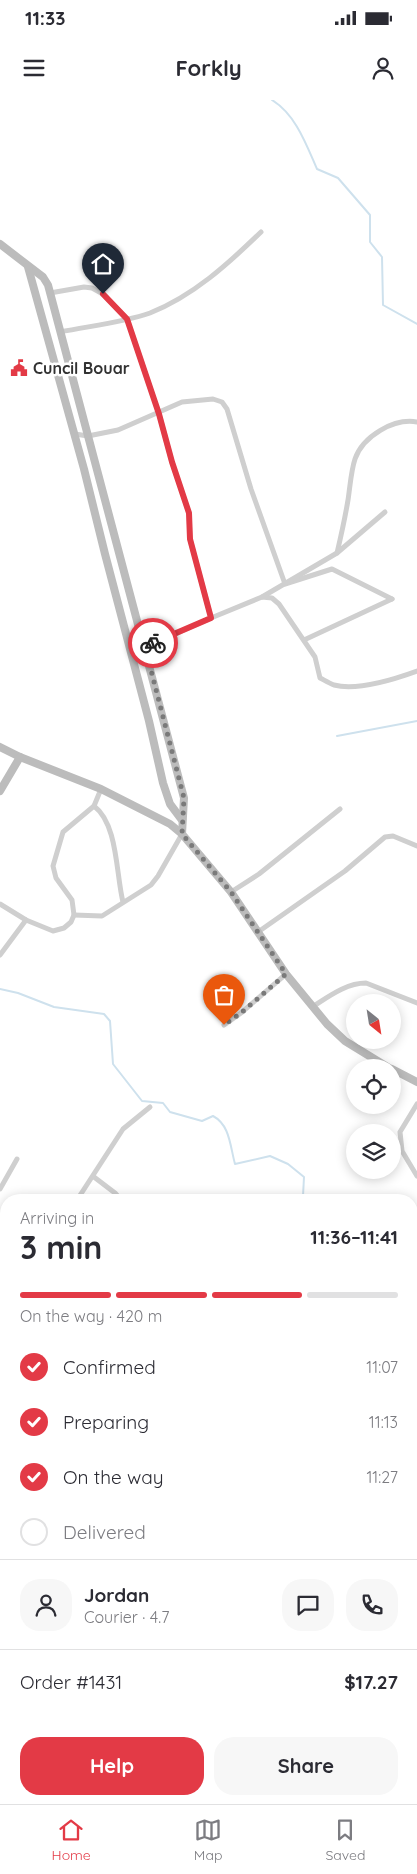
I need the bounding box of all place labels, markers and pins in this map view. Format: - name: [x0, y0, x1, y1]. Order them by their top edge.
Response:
- pin: [82, 243, 124, 294]
- public building icon: Cuncil Bouar: [9, 358, 29, 378]
- place label: Cuncil Bouar: [33, 358, 130, 378]
- pin: [203, 974, 245, 1025]

